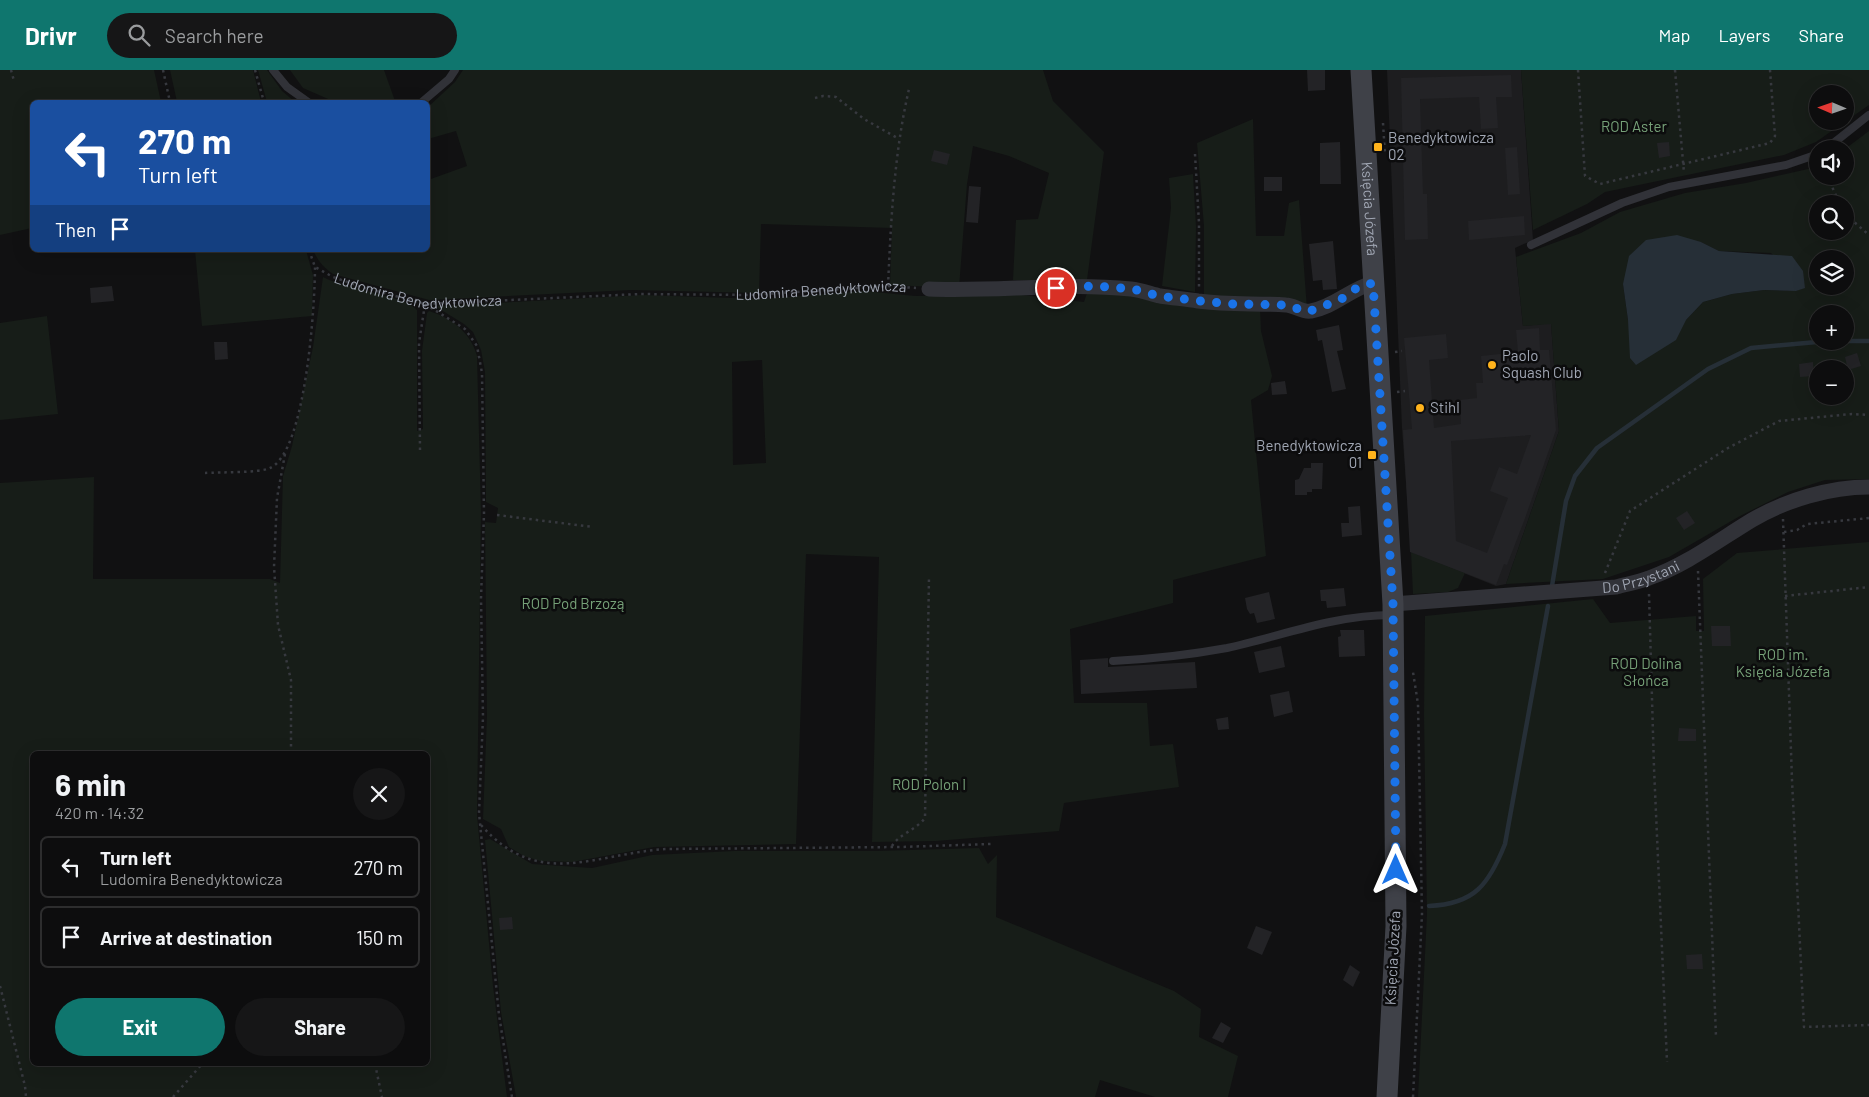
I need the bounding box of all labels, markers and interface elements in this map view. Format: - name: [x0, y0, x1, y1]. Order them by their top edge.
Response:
- search box: [107, 13, 457, 58]
- text: Drivr: [25, 21, 77, 50]
- icon: search: [125, 21, 153, 49]
- text: Search here: [165, 24, 264, 47]
- text: Map: [1658, 24, 1690, 46]
- text: Layers: [1718, 24, 1771, 46]
- text: Share: [1799, 24, 1844, 46]
- north arrow: [1809, 85, 1854, 130]
- map controls: [1809, 85, 1854, 405]
- park label: ROD Aster: [1601, 117, 1667, 135]
- text: 270 m: [138, 119, 231, 161]
- icon: left: [55, 120, 120, 185]
- place label: Benedyktowicza 02: [1388, 128, 1494, 163]
- button: sound: [1809, 140, 1854, 185]
- marker: Benedyktowicza 02: [1372, 141, 1384, 153]
- text: Turn left: [138, 161, 218, 187]
- street label: Księcia Józefa: [1359, 161, 1382, 256]
- button: search: [1809, 195, 1854, 240]
- icon: arrive: [106, 215, 134, 243]
- text: Then: [55, 218, 96, 241]
- button: layers: [1809, 250, 1854, 295]
- pin: [1035, 267, 1077, 309]
- street label: Ludomira Benedyktowicza: [332, 268, 502, 312]
- icon: arrive: [1042, 274, 1070, 302]
- street label: Ludomira Benedyktowicza: [735, 276, 907, 303]
- button: +: [1809, 305, 1854, 350]
- place label: Paolo Squash Club: [1502, 346, 1582, 381]
- marker: Paolo Squash Club: [1486, 359, 1498, 371]
- button: −: [1809, 360, 1854, 405]
- place label: Stihl: [1430, 398, 1460, 416]
- marker: Stihl: [1414, 402, 1426, 414]
- place label: Benedyktowicza 01: [1256, 436, 1362, 471]
- marker: Benedyktowicza 01: [1366, 449, 1378, 461]
- street label: Do Przystani: [1601, 556, 1682, 596]
- park label: ROD Pod Brzozą: [522, 594, 624, 612]
- park label: ROD im. Księcia Józefa: [1736, 645, 1830, 680]
- park label: ROD Dolina Słońca: [1610, 654, 1682, 689]
- text: 6 min: [55, 766, 126, 802]
- button: close: [353, 768, 405, 820]
- park label: ROD Polon I: [892, 775, 966, 793]
- text: 420 m · 14:32: [55, 803, 144, 822]
- position arrow: [1369, 843, 1421, 895]
- text: Turn left: [100, 846, 171, 869]
- icon: left: [57, 853, 85, 881]
- text: 270 m: [354, 856, 403, 879]
- text: Ludomira Benedyktowicza: [100, 869, 283, 888]
- street label: Księcia Józefa: [1381, 910, 1403, 1006]
- icon: arrive: [57, 923, 85, 951]
- text: Arrive at destination: [100, 926, 272, 949]
- text: 150 m: [356, 926, 403, 949]
- button: Exit: [55, 998, 225, 1056]
- button: Share: [235, 998, 405, 1056]

